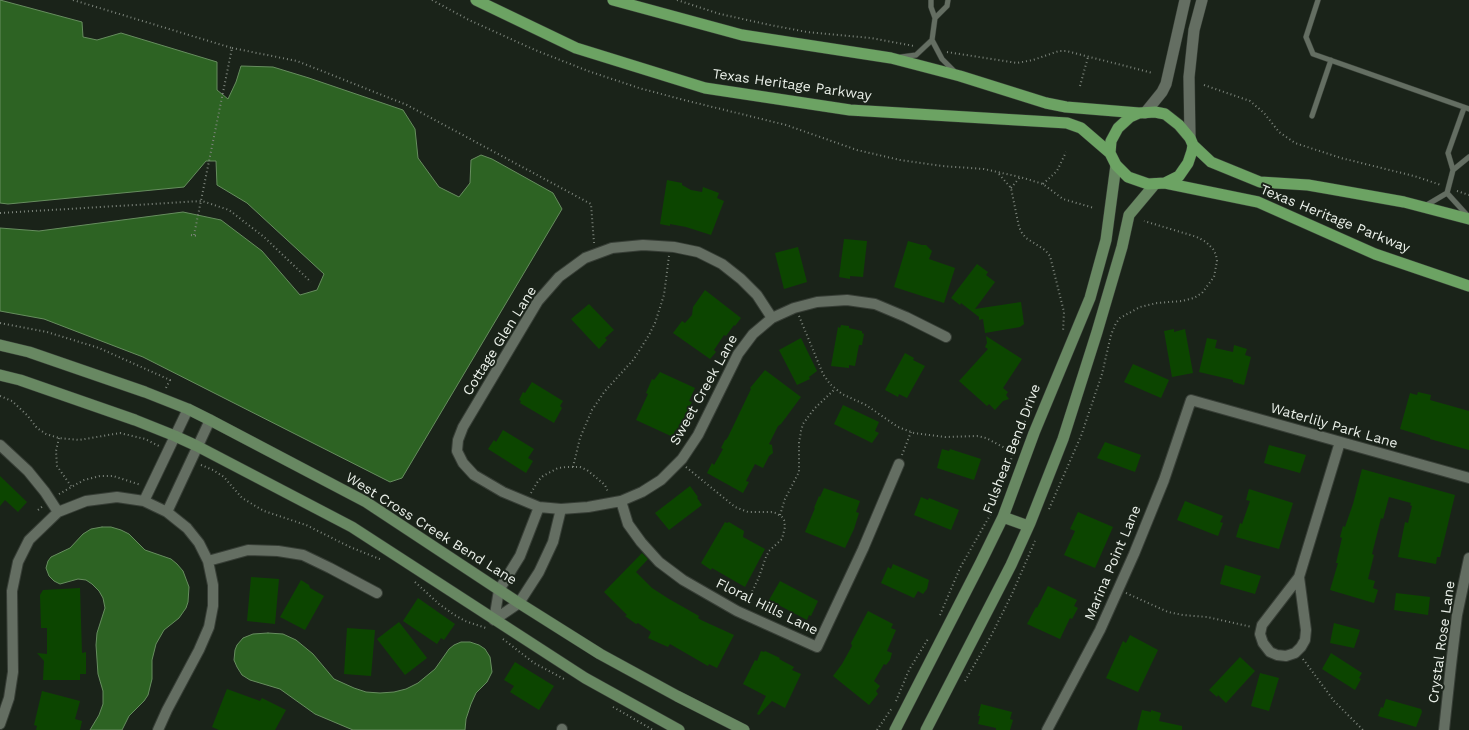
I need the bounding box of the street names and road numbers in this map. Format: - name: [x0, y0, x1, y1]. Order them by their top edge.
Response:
- street label: Texas Heritage Parkway: [711, 66, 873, 104]
- street label: Texas Heritage Parkway: [1258, 181, 1412, 257]
- street label: Cottage Glen Lane: [460, 283, 540, 399]
- street label: Sweet Creek Lane: [667, 332, 741, 448]
- street label: Fulshear Bend Drive: [979, 382, 1045, 516]
- street label: Waterlily Park Lane: [1268, 400, 1400, 452]
- street label: West Cross Creek Bend Lane: [342, 469, 520, 589]
- street label: Marina Point Lane: [1081, 503, 1145, 623]
- street label: Floral Hills Lane: [713, 575, 821, 639]
- street label: Crystal Rose Lane: [1425, 580, 1459, 704]

